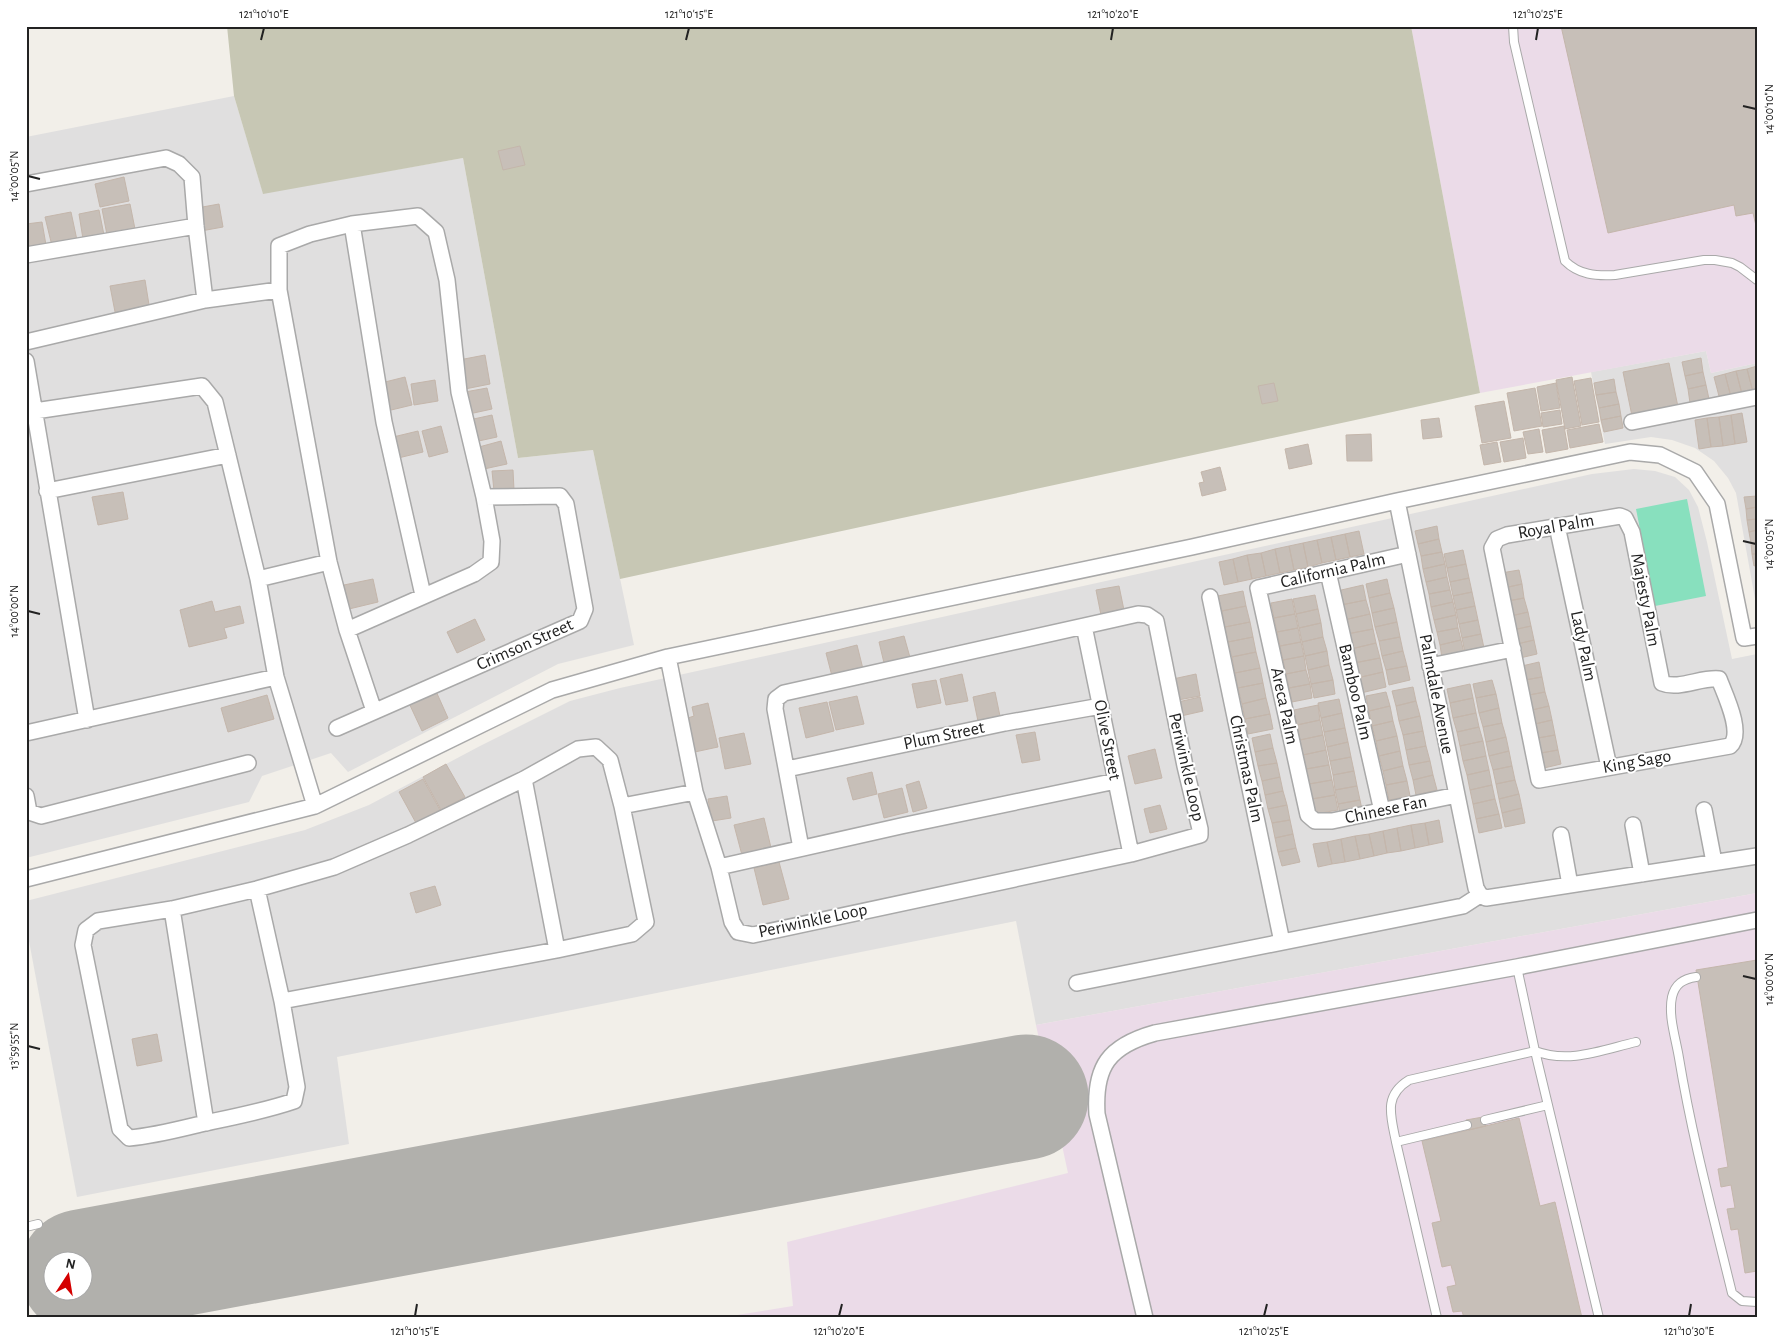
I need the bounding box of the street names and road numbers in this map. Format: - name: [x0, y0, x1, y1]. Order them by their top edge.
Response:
- street label: Royal Palm: [1516, 511, 1596, 543]
- street label: California Palm: [1279, 550, 1387, 592]
- street label: Majesty Palm: [1627, 552, 1663, 648]
- street label: Lady Palm: [1567, 609, 1599, 683]
- street label: Crimson Street: [474, 616, 576, 674]
- street label: Palmdale Avenue: [1416, 632, 1456, 756]
- street label: Bamboo Palm: [1335, 642, 1375, 742]
- street label: Areca Palm: [1267, 666, 1301, 746]
- street label: Olive Street: [1090, 698, 1124, 782]
- street label: Periwinkle Loop: [1165, 711, 1207, 823]
- street label: Christmas Palm: [1226, 714, 1266, 824]
- street label: Plum Street: [902, 719, 986, 753]
- street label: King Sago: [1601, 747, 1673, 777]
- street label: Chinese Fan: [1343, 793, 1429, 827]
- street label: Periwinkle Loop: [757, 901, 869, 941]

